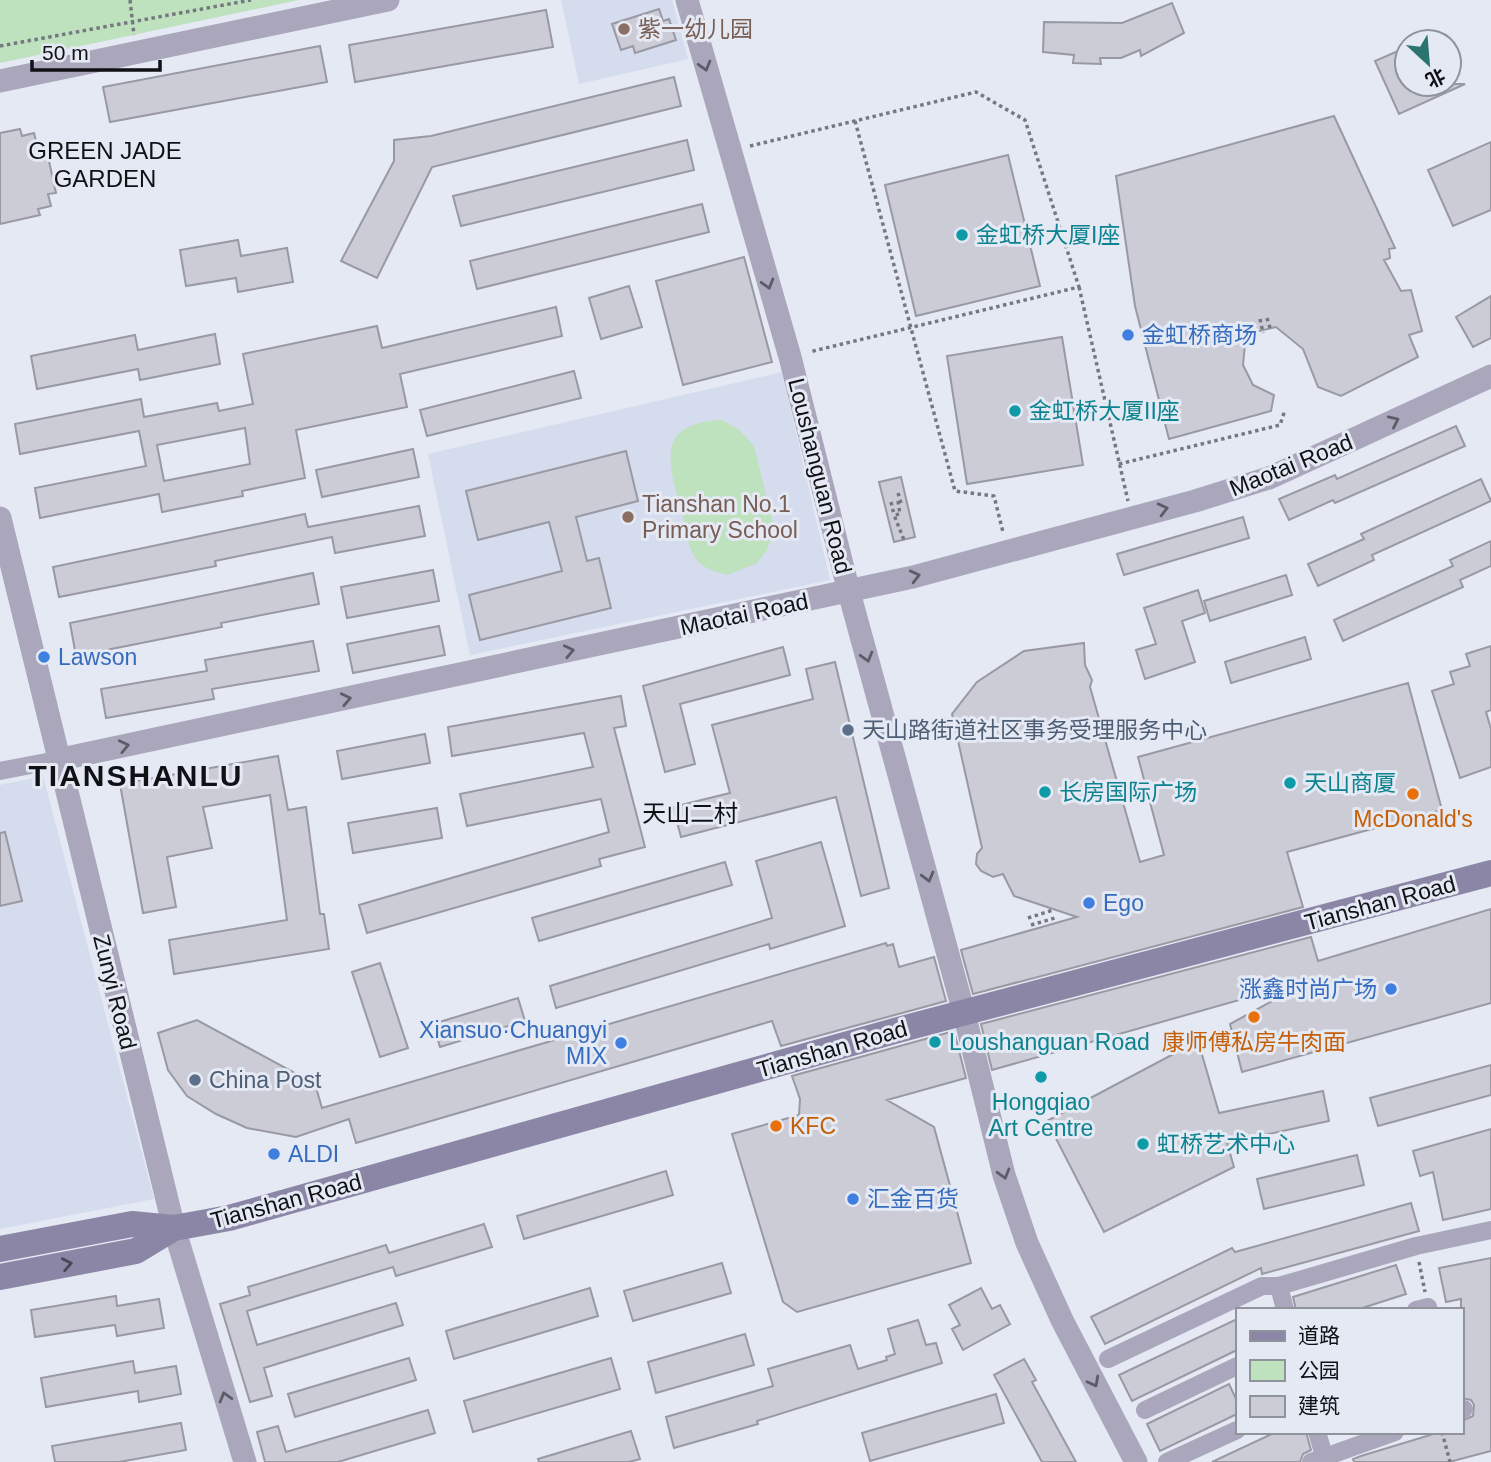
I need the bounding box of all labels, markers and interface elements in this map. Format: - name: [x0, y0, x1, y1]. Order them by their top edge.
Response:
- place label: 紫一幼儿园: [638, 16, 753, 42]
- marker: 紫一幼儿园: [616, 21, 632, 37]
- scale bar: [32, 28, 159, 72]
- north arrow: [1393, 28, 1463, 98]
- text: 50 m: [42, 41, 89, 64]
- one-way arrow: [697, 59, 712, 71]
- text: 北: [1422, 64, 1448, 91]
- district label: GREEN JADE GARDEN: [28, 137, 182, 192]
- place label: 金虹桥大厦I座: [976, 222, 1120, 248]
- marker: 金虹桥大厦I座: [954, 227, 970, 243]
- one-way arrow: [760, 278, 775, 290]
- place label: 金虹桥商场: [1142, 322, 1257, 348]
- marker: 金虹桥商场: [1120, 327, 1136, 343]
- street label: Loushanguan Road: [783, 375, 857, 577]
- place label: 金虹桥大厦II座: [1029, 398, 1180, 424]
- marker: 金虹桥大厦II座: [1007, 403, 1023, 419]
- one-way arrow: [1387, 416, 1399, 430]
- street label: Maotai Road: [1226, 429, 1356, 501]
- place label: Tianshan No.1 Primary School: [642, 491, 798, 543]
- one-way arrow: [1157, 503, 1169, 517]
- marker: Tianshan No.1 Primary School: [620, 509, 636, 525]
- one-way arrow: [909, 570, 921, 584]
- street label: Maotai Road: [678, 588, 810, 640]
- place label: Lawson: [58, 644, 137, 670]
- one-way arrow: [563, 645, 575, 660]
- marker: Lawson: [36, 649, 52, 665]
- one-way arrow: [859, 651, 873, 663]
- one-way arrow: [340, 692, 352, 707]
- place label: 天山路街道社区事务受理服务中心: [862, 717, 1207, 743]
- marker: 天山路街道社区事务受理服务中心: [840, 722, 856, 738]
- one-way arrow: [118, 740, 130, 754]
- district label: TIANSHANLU: [29, 759, 244, 792]
- place label: 天山商厦: [1304, 770, 1396, 796]
- marker: 天山商厦: [1282, 775, 1298, 791]
- place label: 长房国际广场: [1059, 779, 1197, 805]
- marker: 长房国际广场: [1037, 784, 1053, 800]
- marker: McDonald's: [1405, 786, 1421, 802]
- district label: 天山二村: [642, 800, 738, 827]
- place label: McDonald's: [1353, 806, 1473, 832]
- one-way arrow: [919, 870, 934, 882]
- street label: Tianshan Road: [1302, 870, 1458, 936]
- place label: Ego: [1103, 890, 1144, 916]
- marker: Ego: [1081, 895, 1097, 911]
- street label: Zunyi Road: [88, 932, 142, 1052]
- place label: 涨鑫时尚广场: [1239, 976, 1377, 1002]
- marker: 涨鑫时尚广场: [1383, 981, 1399, 997]
- marker: 康师傅私房牛肉面: [1246, 1009, 1262, 1025]
- street label: Tianshan Road: [754, 1015, 910, 1083]
- place label: Xiansuo·Chuangyi MIX: [419, 1017, 607, 1069]
- place label: Loushanguan Road: [949, 1029, 1150, 1055]
- place label: 康师傅私房牛肉面: [1162, 1029, 1346, 1055]
- marker: Loushanguan Road: [927, 1034, 943, 1050]
- marker: Xiansuo·Chuangyi MIX: [613, 1035, 629, 1051]
- place label: China Post: [209, 1067, 322, 1093]
- marker: Hongqiao Art Centre: [1033, 1069, 1049, 1085]
- marker: China Post: [187, 1072, 203, 1088]
- place label: Hongqiao Art Centre: [989, 1089, 1093, 1141]
- place label: KFC: [790, 1113, 836, 1139]
- marker: KFC: [768, 1118, 784, 1134]
- place label: 虹桥艺术中心: [1157, 1131, 1295, 1157]
- marker: 虹桥艺术中心: [1135, 1136, 1151, 1152]
- place label: ALDI: [288, 1141, 339, 1167]
- marker: ALDI: [266, 1146, 282, 1162]
- street label: Tianshan Road: [208, 1168, 364, 1234]
- one-way arrow: [996, 1168, 1010, 1180]
- place label: 汇金百货: [867, 1186, 959, 1212]
- marker: 汇金百货: [845, 1191, 861, 1207]
- one-way arrow: [61, 1257, 73, 1272]
- legend: [1236, 1308, 1463, 1434]
- text: 道路: [1298, 1324, 1340, 1347]
- text: 公园: [1298, 1359, 1340, 1382]
- one-way arrow: [1086, 1375, 1100, 1387]
- one-way arrow: [219, 1391, 234, 1403]
- text: 建筑: [1298, 1394, 1340, 1417]

